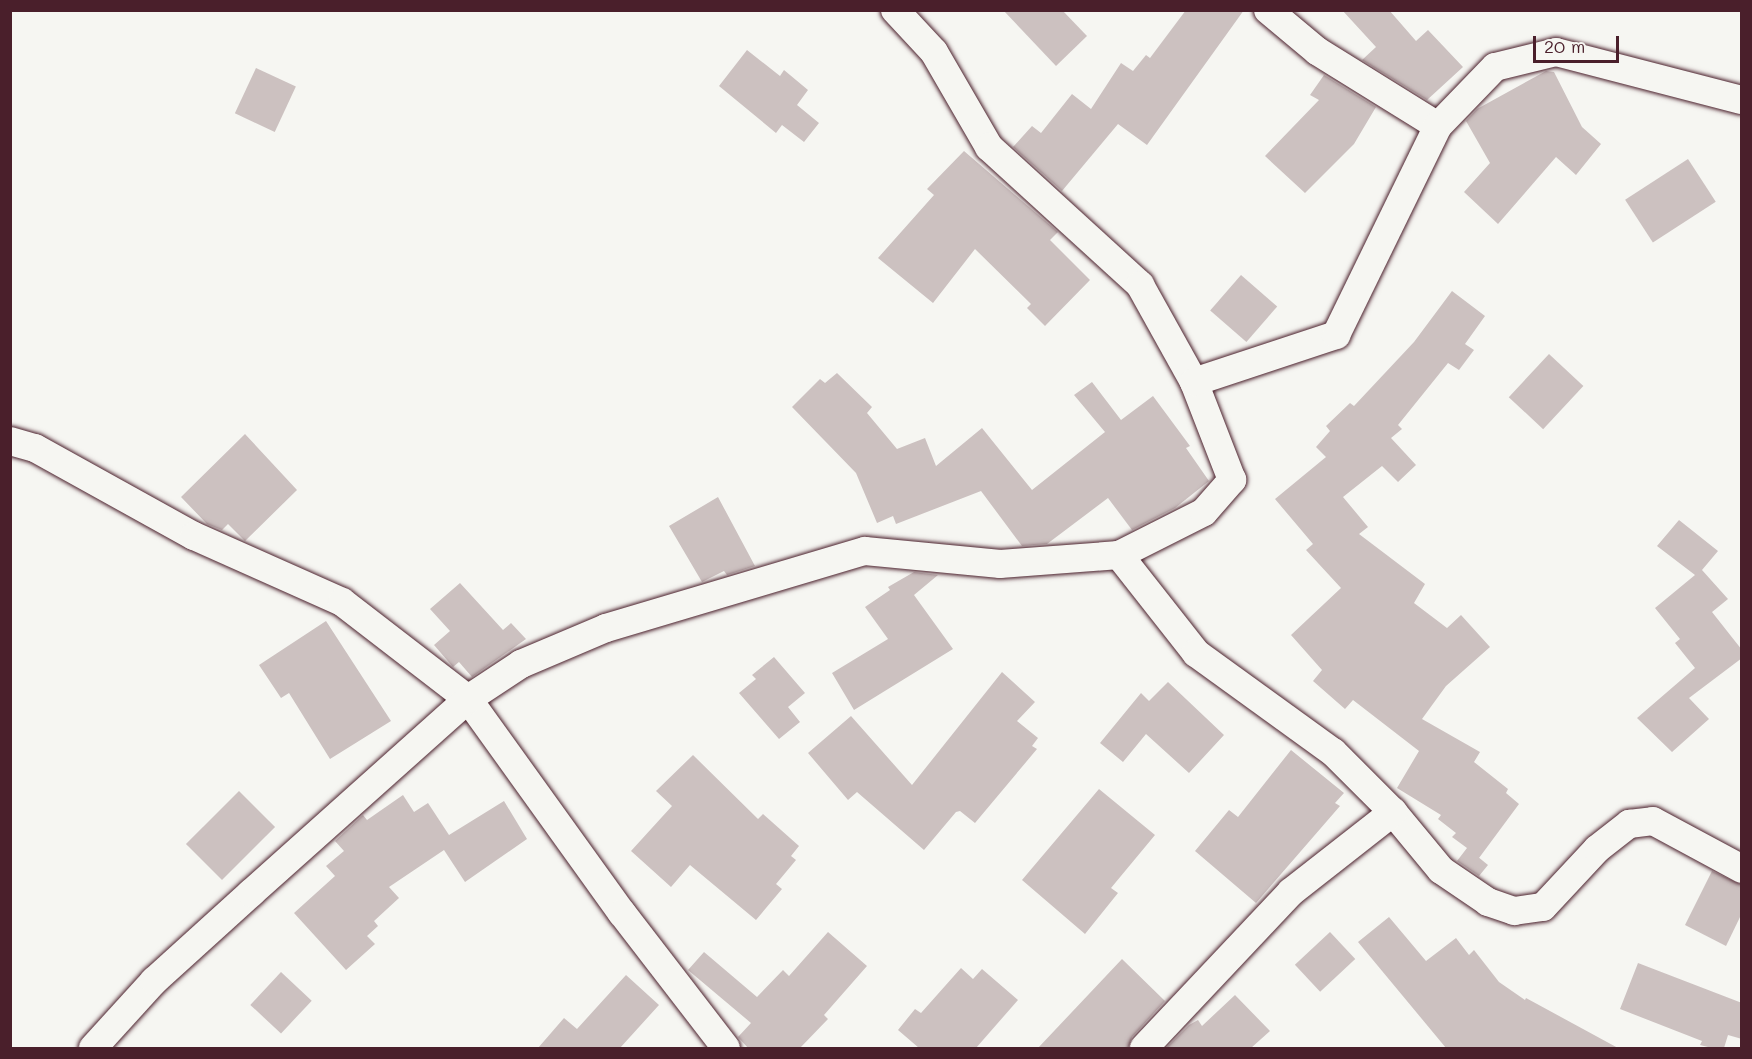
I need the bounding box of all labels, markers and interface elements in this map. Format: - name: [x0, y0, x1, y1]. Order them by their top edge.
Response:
- scale bar: [1536, 24, 1622, 62]
- text: 20 m: [1544, 34, 1585, 58]

